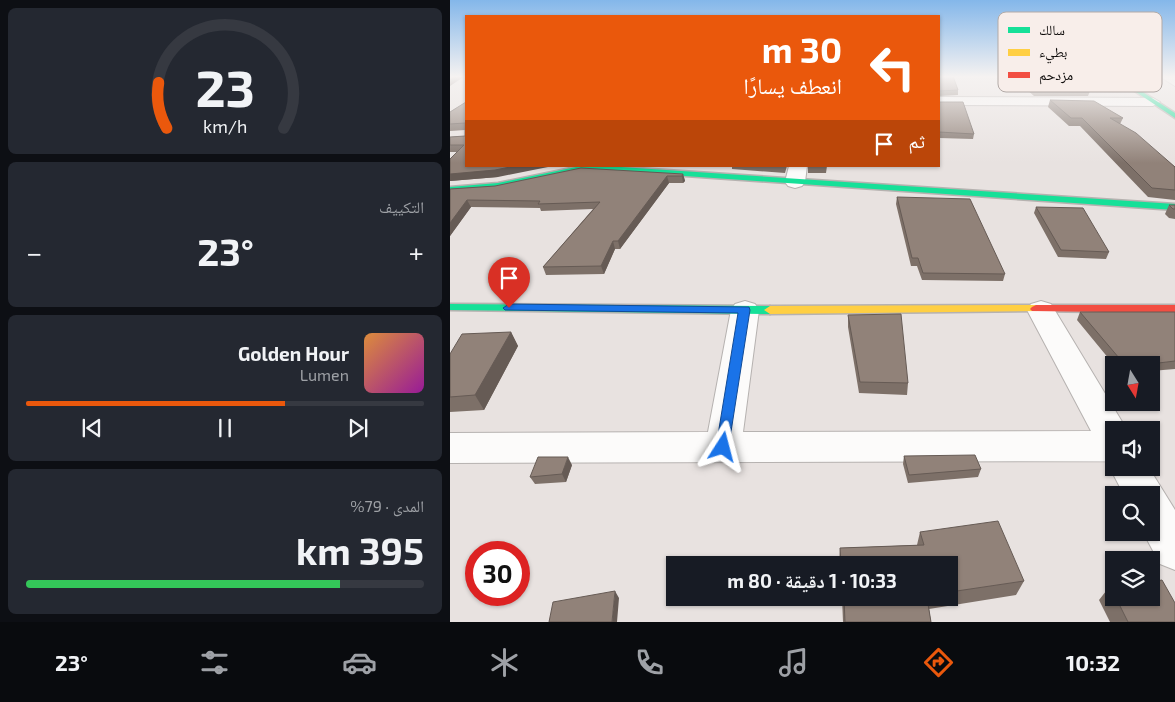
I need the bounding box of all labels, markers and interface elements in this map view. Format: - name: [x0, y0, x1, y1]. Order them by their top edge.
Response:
- legend: [998, 12, 1162, 92]
- text: سالك: [1039, 21, 1065, 38]
- text: 30 m: [762, 28, 842, 70]
- icon: left: [860, 35, 925, 100]
- text: بطيء: [1039, 43, 1068, 64]
- text: 23: [195, 55, 255, 117]
- text: مزدحم: [1039, 66, 1073, 85]
- text: انعطف يسارًا: [743, 72, 842, 98]
- text: km/h: [203, 115, 247, 137]
- text: ثم: [908, 129, 925, 152]
- icon: arrive: [870, 130, 898, 158]
- text: التكييف: [379, 197, 424, 216]
- text: 23°: [197, 228, 254, 274]
- text: −: [26, 235, 42, 269]
- text: +: [409, 235, 424, 269]
- pin: [488, 257, 530, 308]
- icon: arrive: [495, 264, 523, 292]
- text: Golden Hour: [238, 342, 349, 365]
- north arrow: [1105, 356, 1160, 411]
- map controls: [1105, 356, 1160, 606]
- text: Lumen: [300, 365, 349, 384]
- icon: previous: [78, 414, 106, 442]
- icon: pause: [211, 414, 239, 442]
- icon: next: [344, 414, 372, 442]
- position arrow: [696, 420, 748, 472]
- button: sound: [1105, 421, 1160, 476]
- button: search: [1105, 486, 1160, 541]
- text: المدى · 79%: [350, 496, 424, 515]
- text: 395 km: [296, 527, 424, 573]
- speed limit sign: 30: [465, 541, 530, 606]
- button: layers: [1105, 551, 1160, 606]
- text: 10:33 · 1 دقيقة · 80 m: [727, 569, 897, 592]
- icon: filters: [197, 645, 232, 680]
- icon: car: [342, 645, 377, 680]
- icon: climate: [487, 645, 522, 680]
- icon: phone: [632, 645, 667, 680]
- icon: music: [776, 645, 811, 680]
- icon: directions: [921, 645, 956, 680]
- text: 23°: [55, 649, 88, 675]
- text: 10:32: [1066, 649, 1120, 675]

